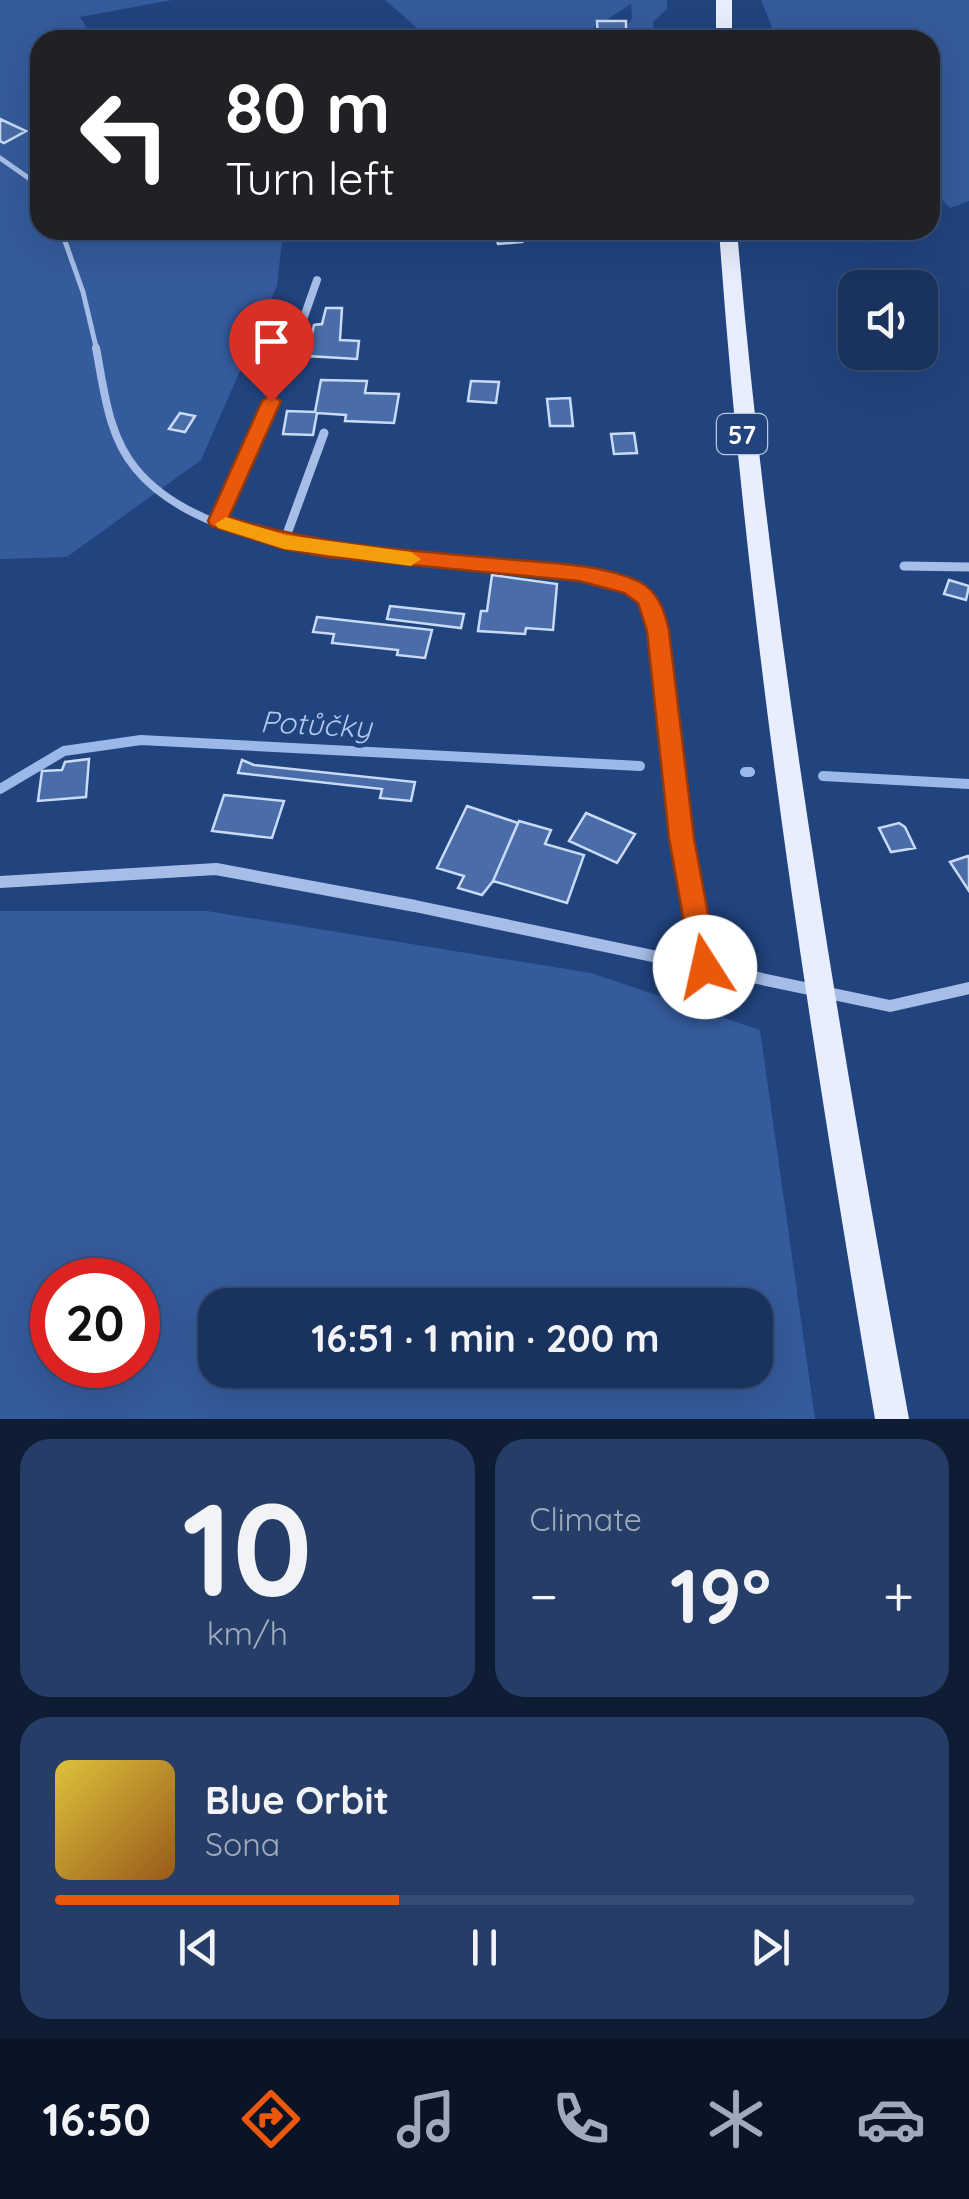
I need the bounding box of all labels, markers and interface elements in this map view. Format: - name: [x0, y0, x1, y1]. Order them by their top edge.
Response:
- text: 80 m: [225, 63, 390, 151]
- icon: left: [60, 70, 190, 200]
- text: Turn left: [225, 150, 395, 206]
- map controls: [838, 270, 938, 370]
- button: sound: [838, 270, 938, 370]
- pin: [229, 299, 314, 402]
- icon: arrive: [244, 314, 299, 369]
- road number: 57: [717, 414, 767, 454]
- water label: Potůčky: [259, 702, 375, 746]
- position arrow: [653, 915, 757, 1019]
- speed limit sign: 20: [30, 1258, 160, 1388]
- text: 16:51 · 1 min · 200 m: [311, 1314, 660, 1362]
- text: 10: [182, 1466, 312, 1629]
- text: Climate: [530, 1499, 642, 1539]
- text: 19°: [670, 1548, 771, 1642]
- text: −: [530, 1561, 558, 1630]
- text: +: [883, 1561, 914, 1630]
- text: km/h: [207, 1613, 288, 1653]
- text: Blue Orbit: [205, 1776, 389, 1824]
- text: Sona: [205, 1824, 280, 1864]
- icon: previous: [171, 1920, 226, 1975]
- icon: pause: [457, 1920, 512, 1975]
- icon: next: [743, 1920, 798, 1975]
- icon: directions: [236, 2084, 306, 2154]
- icon: music: [391, 2084, 461, 2154]
- icon: phone: [546, 2084, 616, 2154]
- icon: climate: [701, 2084, 771, 2154]
- icon: car: [856, 2084, 926, 2154]
- text: 16:50: [43, 2091, 151, 2147]

